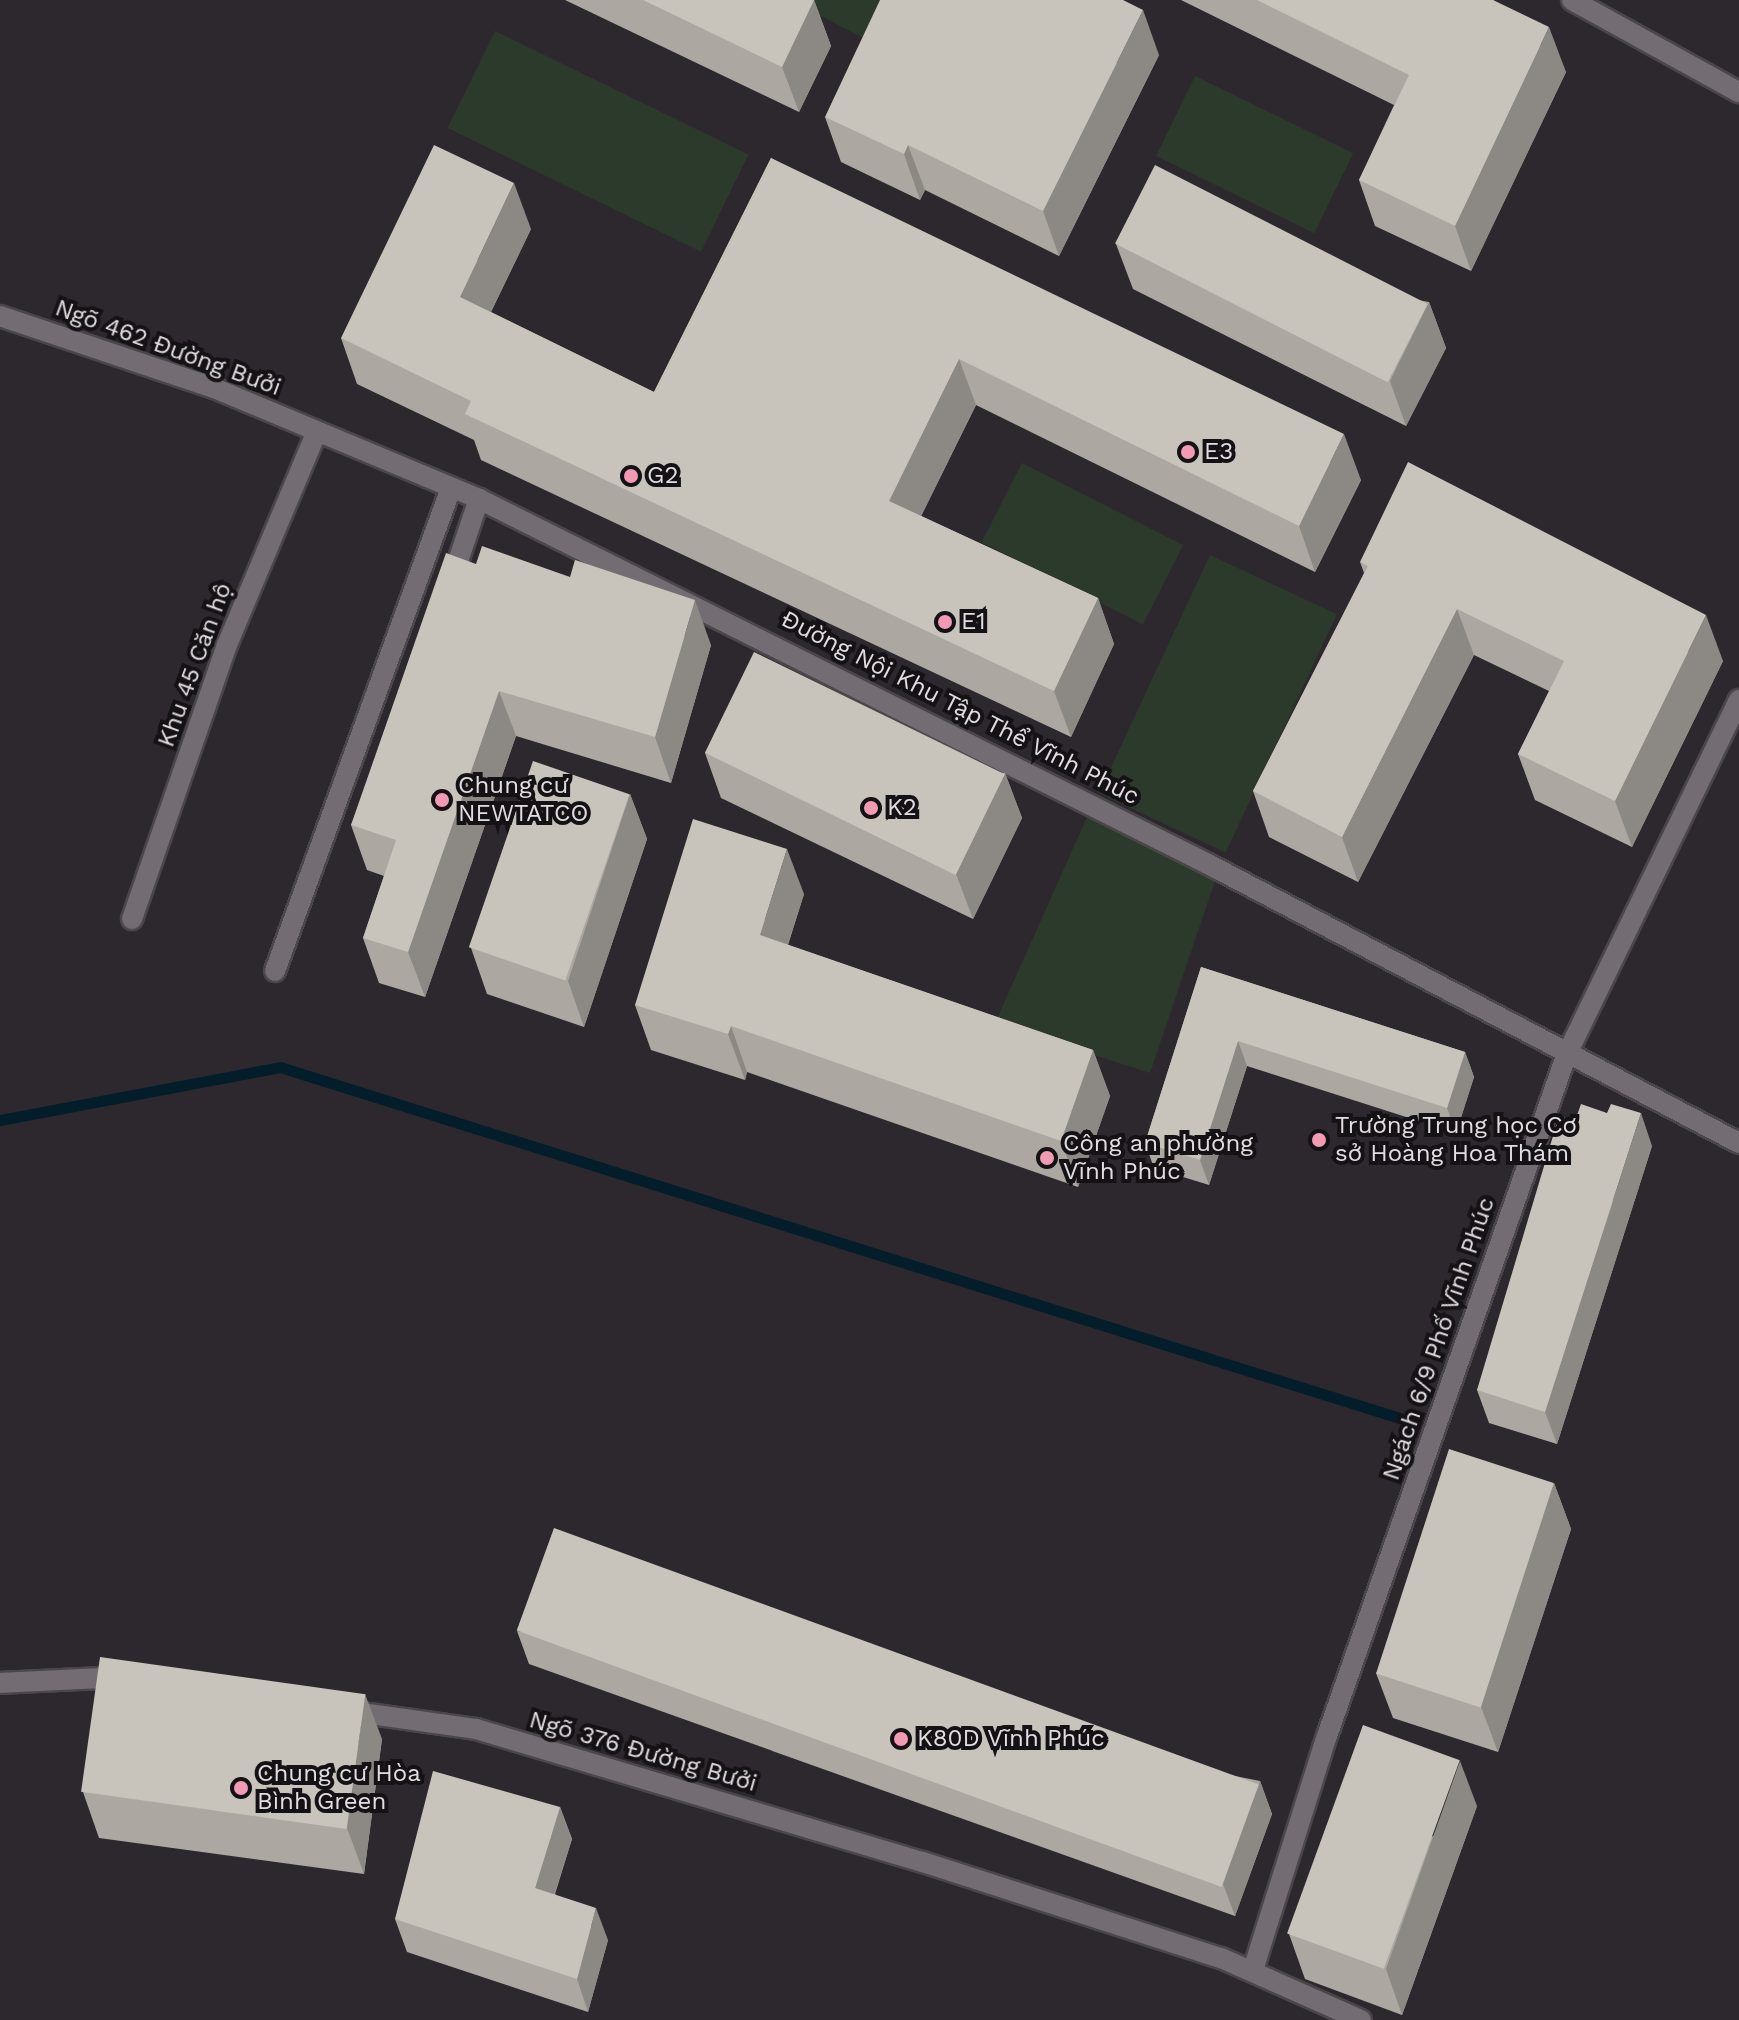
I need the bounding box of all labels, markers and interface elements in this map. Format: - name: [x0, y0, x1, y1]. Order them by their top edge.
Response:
- street label: Ngõ 462 Đường Bưởi: [51, 294, 285, 402]
- place label: E3: [1204, 438, 1233, 466]
- marker: E3: [1179, 443, 1197, 461]
- place label: G2: [647, 462, 678, 490]
- marker: G2: [622, 467, 640, 485]
- street label: Khu 45 Căn hộ: [152, 579, 238, 751]
- street label: Đường Nội Khu Tập Thể Vĩnh Phúc: [775, 604, 1145, 812]
- place label: E1: [961, 608, 986, 636]
- marker: E1: [936, 613, 954, 631]
- place label: Chung cư NEWTATCO: [458, 772, 588, 828]
- marker: Chung cư NEWTATCO: [433, 791, 451, 809]
- place label: K2: [887, 794, 917, 822]
- marker: K2: [862, 799, 880, 817]
- place label: Trường Trung học Cơ sở Hoàng Hoa Thám: [1335, 1112, 1578, 1168]
- place label: Công an phường Vĩnh Phúc: [1063, 1130, 1253, 1186]
- marker: Trường Trung học Cơ sở Hoàng Hoa Thám: [1310, 1131, 1328, 1149]
- marker: Công an phường Vĩnh Phúc: [1038, 1149, 1056, 1167]
- street label: Ngách 6/9 Phố Vĩnh Phúc: [1377, 1193, 1501, 1485]
- street label: Ngõ 376 Đường Bưởi: [526, 1706, 760, 1798]
- place label: K80D Vĩnh Phúc: [917, 1725, 1106, 1753]
- marker: K80D Vĩnh Phúc: [892, 1730, 910, 1748]
- place label: Chung cư Hòa Bình Green: [257, 1760, 421, 1816]
- marker: Chung cư Hòa Bình Green: [232, 1779, 250, 1797]

